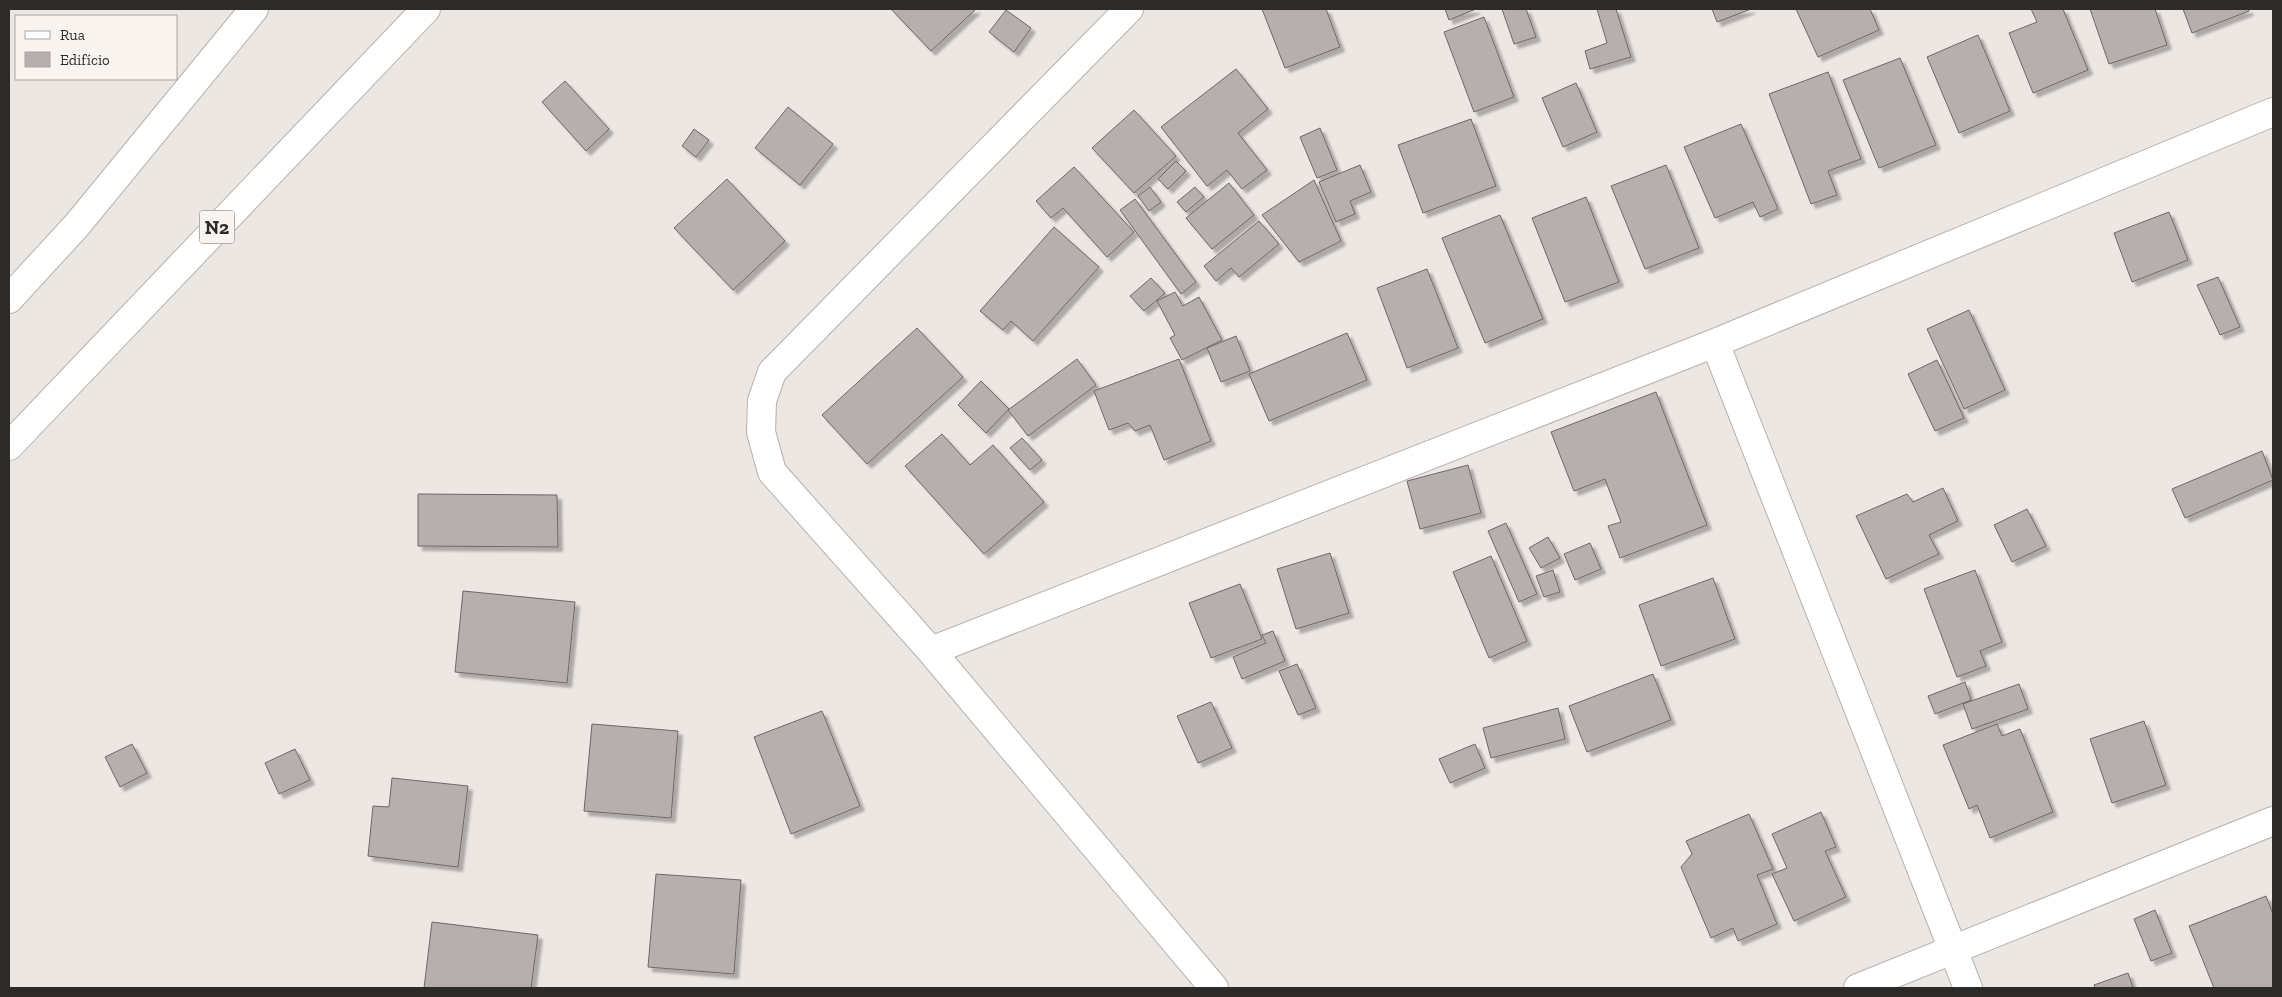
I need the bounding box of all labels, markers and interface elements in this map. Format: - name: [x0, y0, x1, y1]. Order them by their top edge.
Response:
- legend: [15, 15, 178, 80]
- text: Rua: [60, 26, 85, 44]
- text: Edifício: [60, 51, 110, 69]
- road number: N2: [200, 210, 234, 243]

